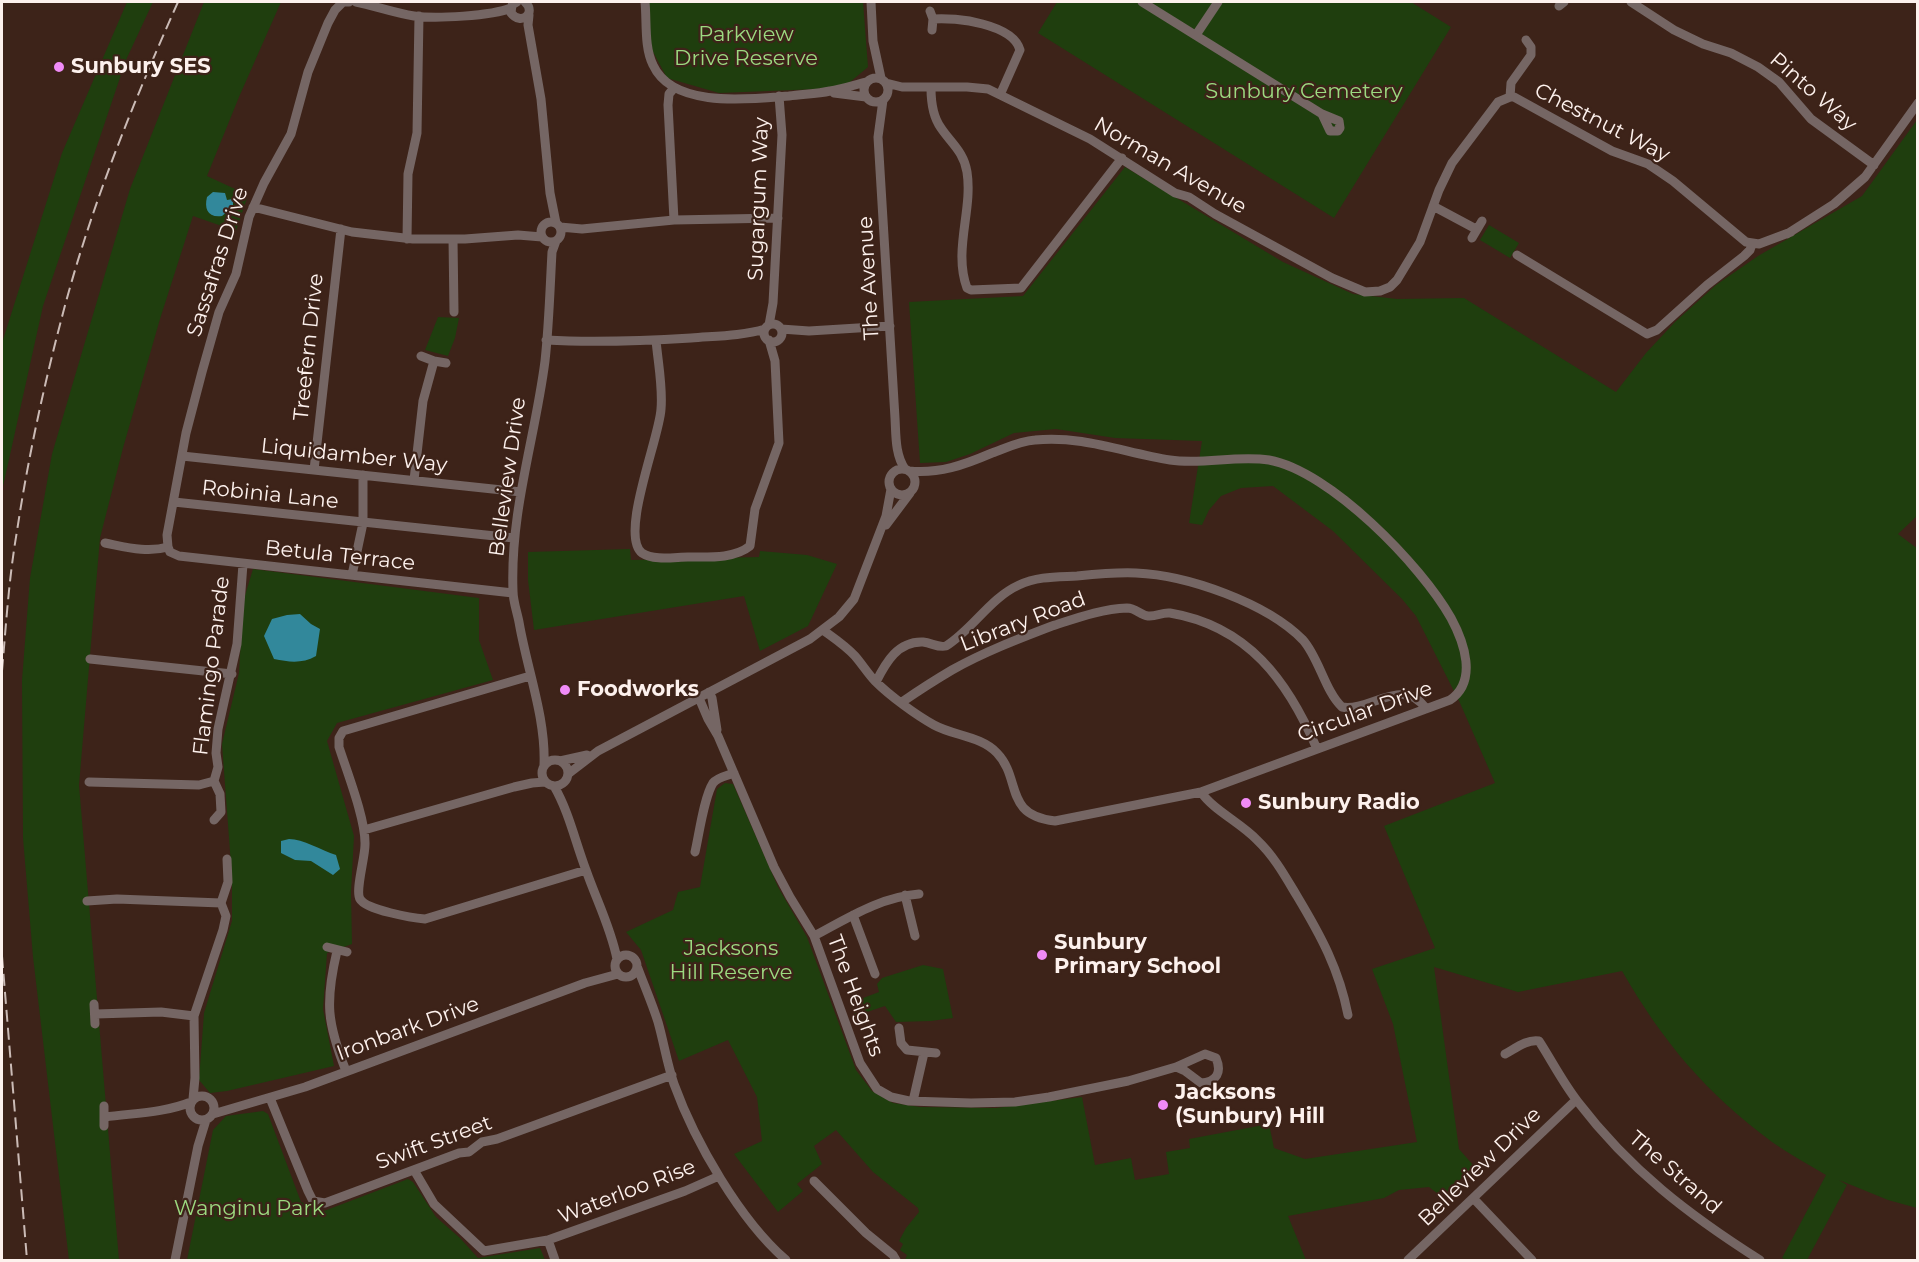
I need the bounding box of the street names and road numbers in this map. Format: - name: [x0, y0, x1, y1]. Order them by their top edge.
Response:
- street label: Pinto Way: [1764, 47, 1862, 137]
- street label: Chestnut Way: [1530, 78, 1674, 168]
- street label: Norman Avenue: [1089, 112, 1251, 220]
- street label: Sugargum Way: [744, 117, 774, 281]
- street label: Sassafras Drive: [182, 184, 254, 340]
- street label: The Avenue: [853, 216, 885, 340]
- street label: Treefern Drive: [289, 272, 329, 422]
- street label: Belleview Drive: [484, 396, 532, 558]
- street label: Liquidamber Way: [260, 434, 448, 478]
- street label: Robinia Lane: [200, 475, 340, 515]
- street label: Betula Terrace: [264, 536, 416, 576]
- street label: Flamingo Parade: [188, 575, 236, 757]
- street label: Library Road: [957, 587, 1089, 657]
- street label: Circular Drive: [1294, 676, 1436, 748]
- street label: The Heights: [821, 932, 889, 1060]
- street label: Ironbark Drive: [333, 992, 483, 1066]
- street label: Belleview Drive: [1413, 1102, 1547, 1232]
- street label: Swift Street: [373, 1110, 495, 1176]
- street label: The Strand: [1624, 1126, 1726, 1220]
- street label: Waterloo Rise: [555, 1154, 699, 1230]

